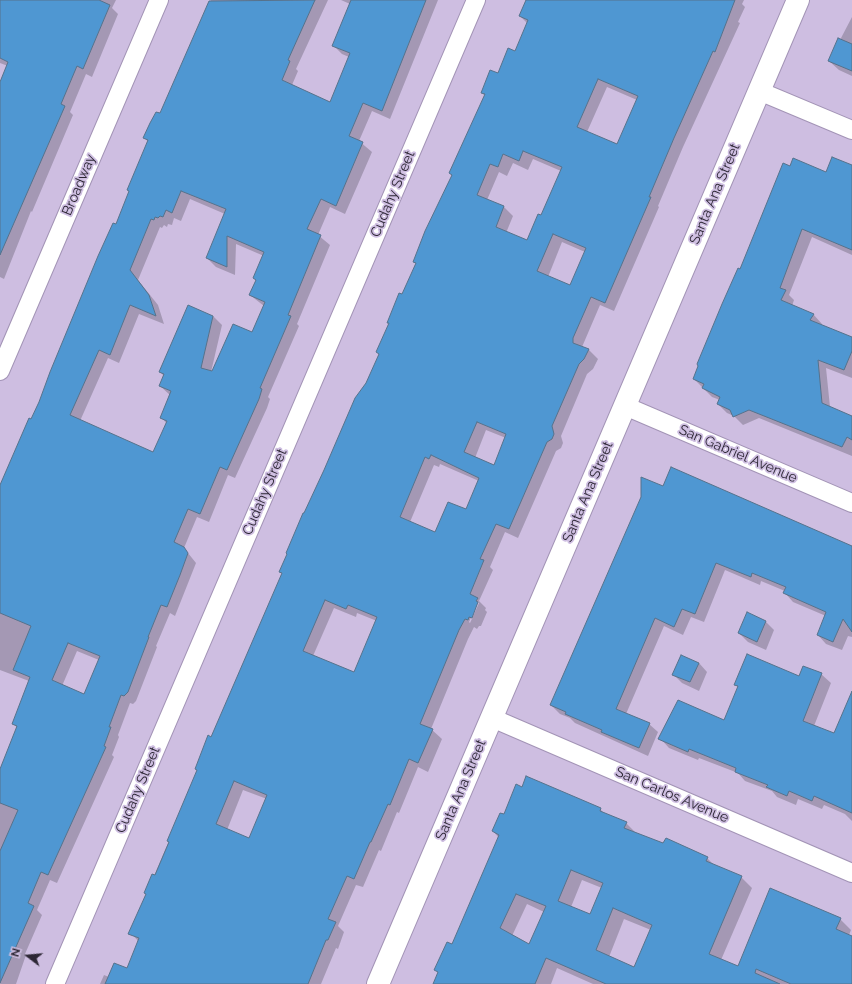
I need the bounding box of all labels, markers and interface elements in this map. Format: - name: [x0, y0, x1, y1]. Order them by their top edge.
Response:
- street label: Santa Ana Street: [686, 141, 744, 247]
- street label: Cudahy Street: [367, 148, 419, 240]
- street label: Broadway: [59, 152, 99, 218]
- street label: San Gabriel Avenue: [676, 421, 800, 487]
- street label: Santa Ana Street: [559, 439, 617, 545]
- street label: Cudahy Street: [239, 446, 291, 538]
- street label: Santa Ana Street: [432, 737, 490, 843]
- street label: Cudahy Street: [112, 744, 164, 836]
- street label: San Carlos Avenue: [613, 764, 731, 826]
- north arrow: [8, 936, 48, 976]
- text: N: [9, 947, 23, 958]

